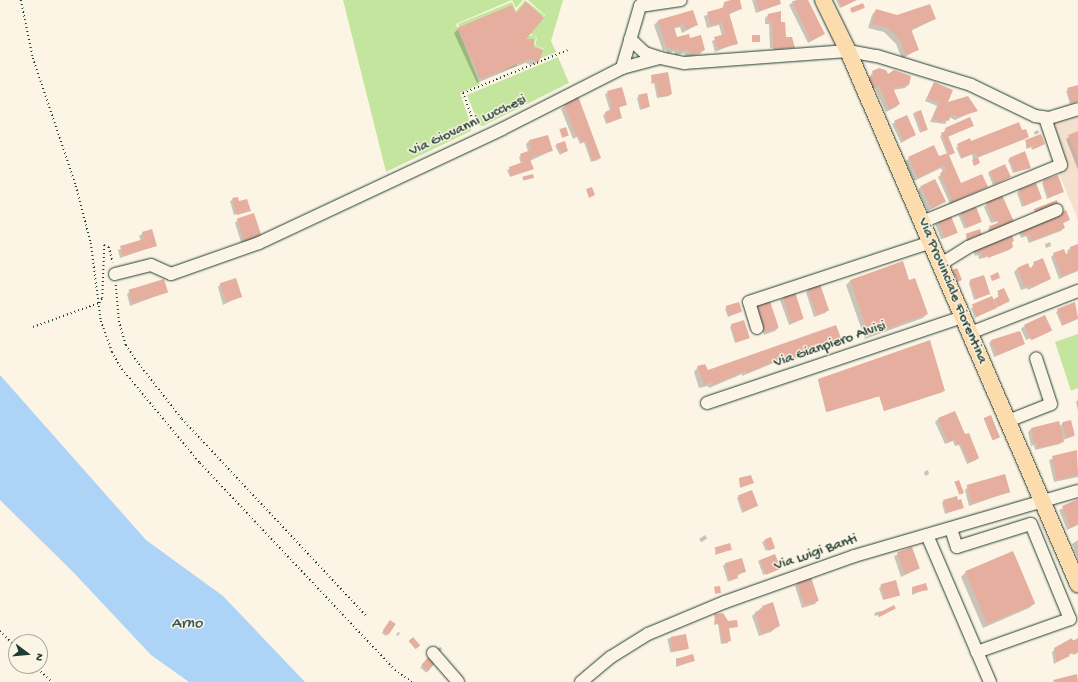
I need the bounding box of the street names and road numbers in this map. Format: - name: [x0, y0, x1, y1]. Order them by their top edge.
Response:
- street label: Via Giovanni Lucchesi: [407, 91, 529, 161]
- street label: Via Provinciale Fiorentina: [913, 215, 991, 367]
- street label: Via Gianpiero Alvisi: [772, 317, 888, 373]
- street label: Via Luigi Banti: [772, 530, 860, 576]

